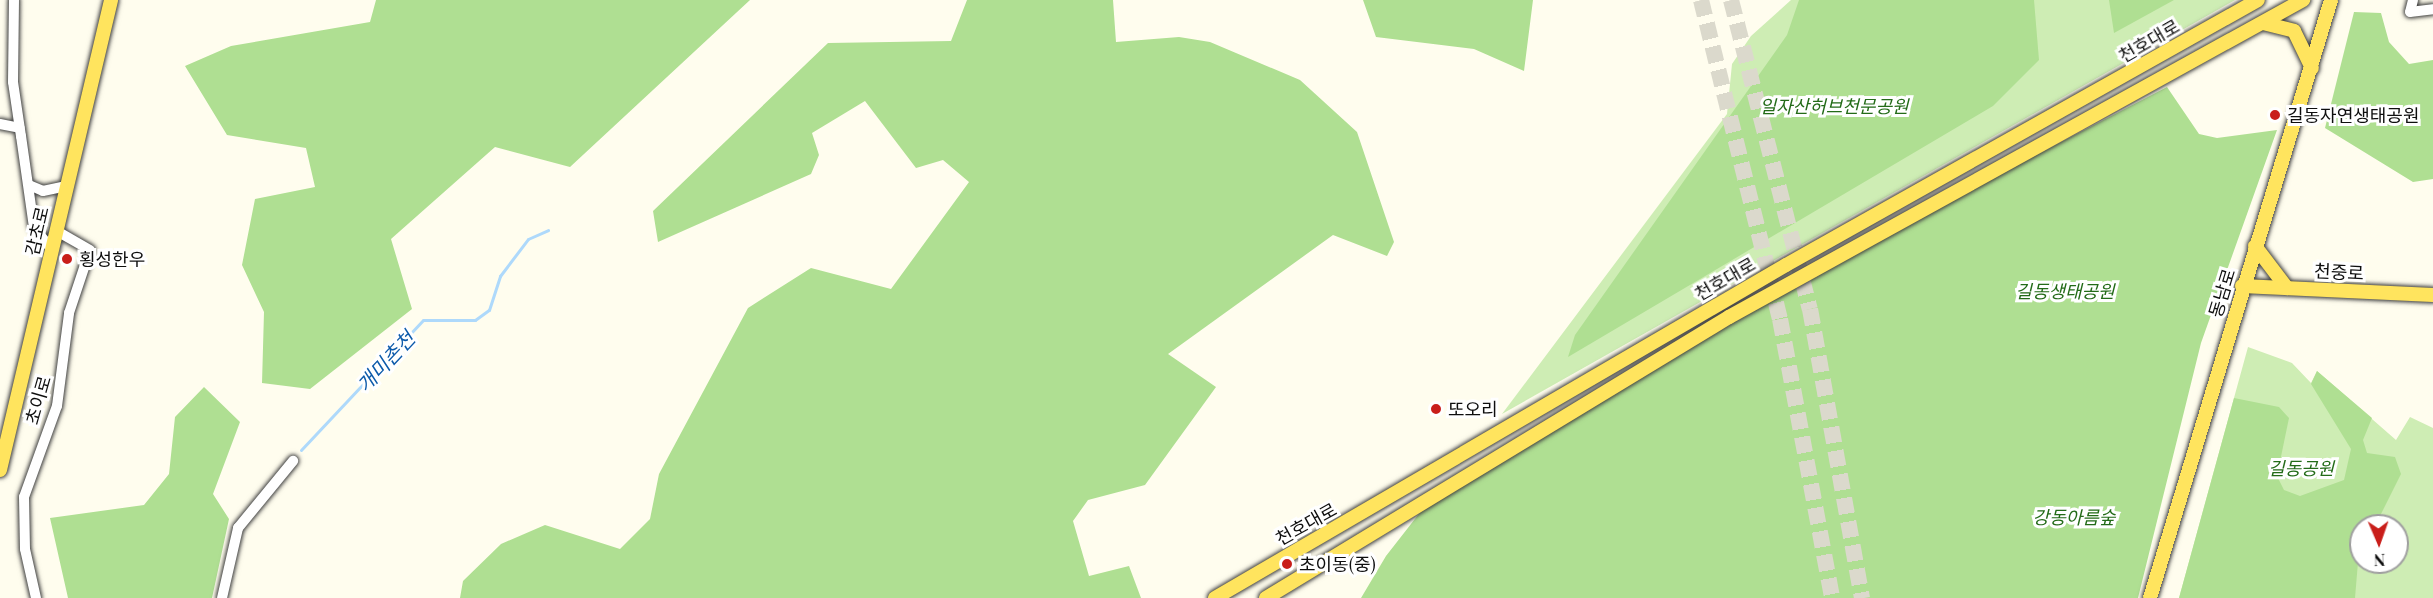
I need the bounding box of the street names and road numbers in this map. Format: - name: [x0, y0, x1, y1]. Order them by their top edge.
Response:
- street label: 천호대로: [2115, 15, 2183, 67]
- street label: 감초로: [21, 204, 53, 258]
- street label: 천호대로: [1691, 253, 1759, 305]
- street label: 천중로: [2314, 260, 2364, 284]
- street label: 동남로: [2204, 266, 2240, 320]
- street label: 초이로: [21, 373, 55, 427]
- street label: 천호대로: [1272, 498, 1340, 550]

